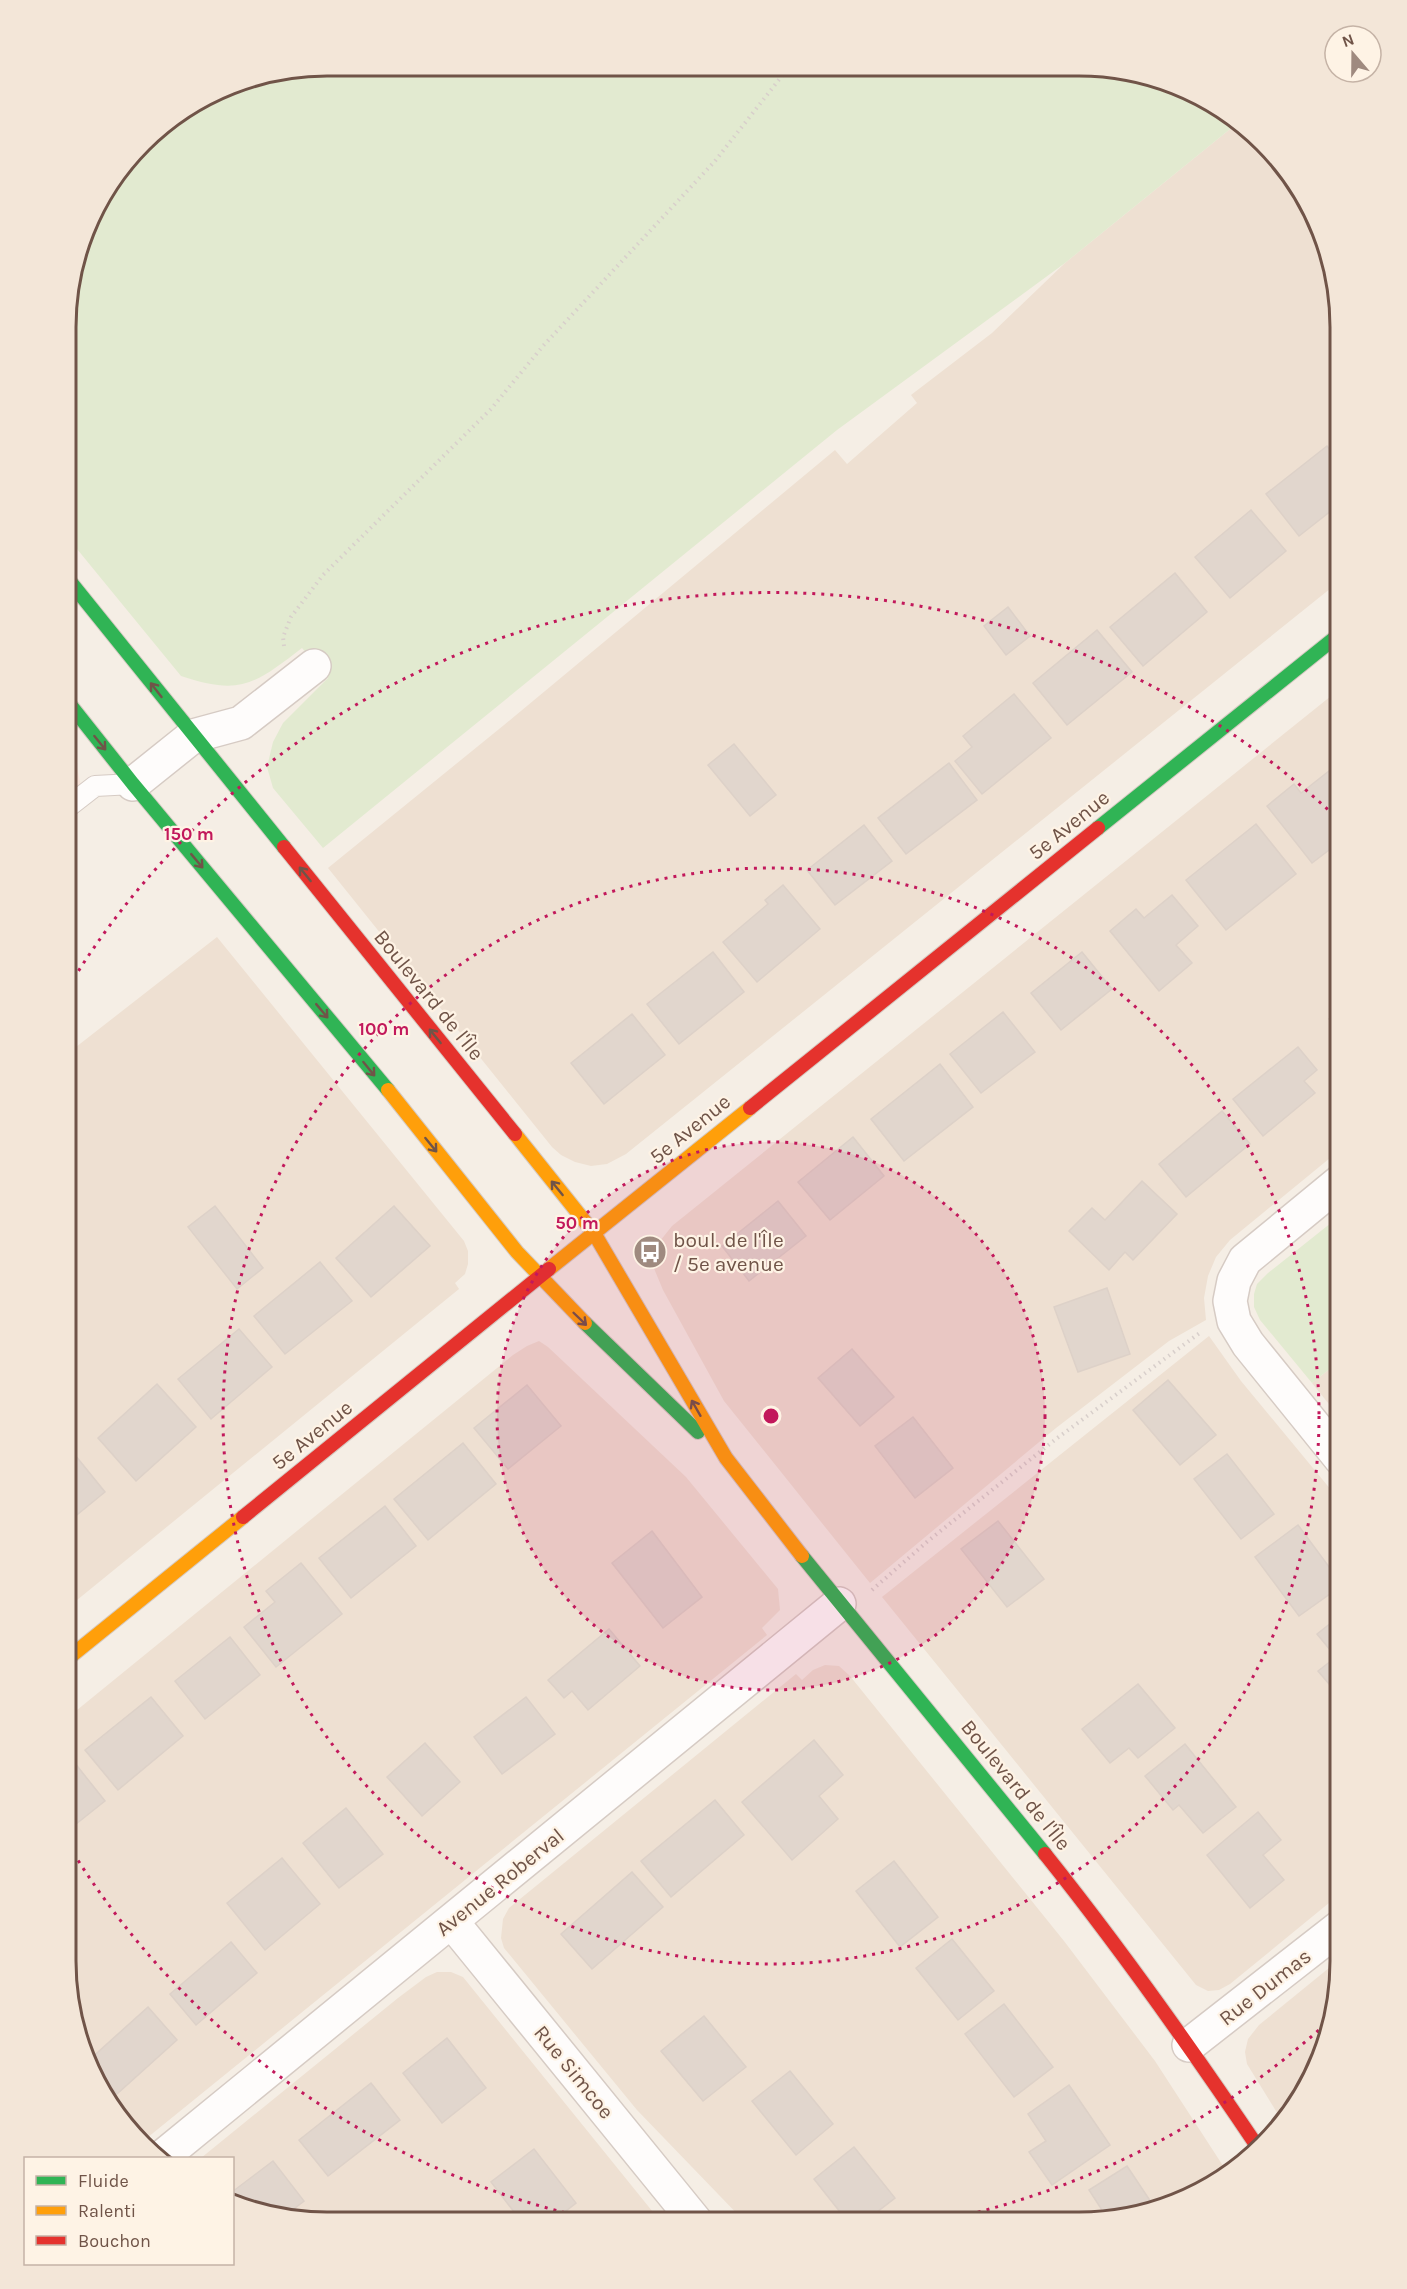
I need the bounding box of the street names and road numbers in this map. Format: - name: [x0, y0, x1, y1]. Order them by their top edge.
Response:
- street label: 5e Avenue: [1024, 785, 1114, 865]
- street label: Boulevard de l'Île: [369, 925, 489, 1065]
- street label: 5e Avenue: [645, 1089, 735, 1169]
- street label: 5e Avenue: [267, 1395, 357, 1475]
- street label: Boulevard de l'Île: [956, 1715, 1076, 1855]
- street label: Avenue Roberval: [431, 1823, 569, 1941]
- street label: Rue Dumas: [1214, 1944, 1316, 2030]
- street label: Rue Simcoe: [529, 2021, 619, 2123]

